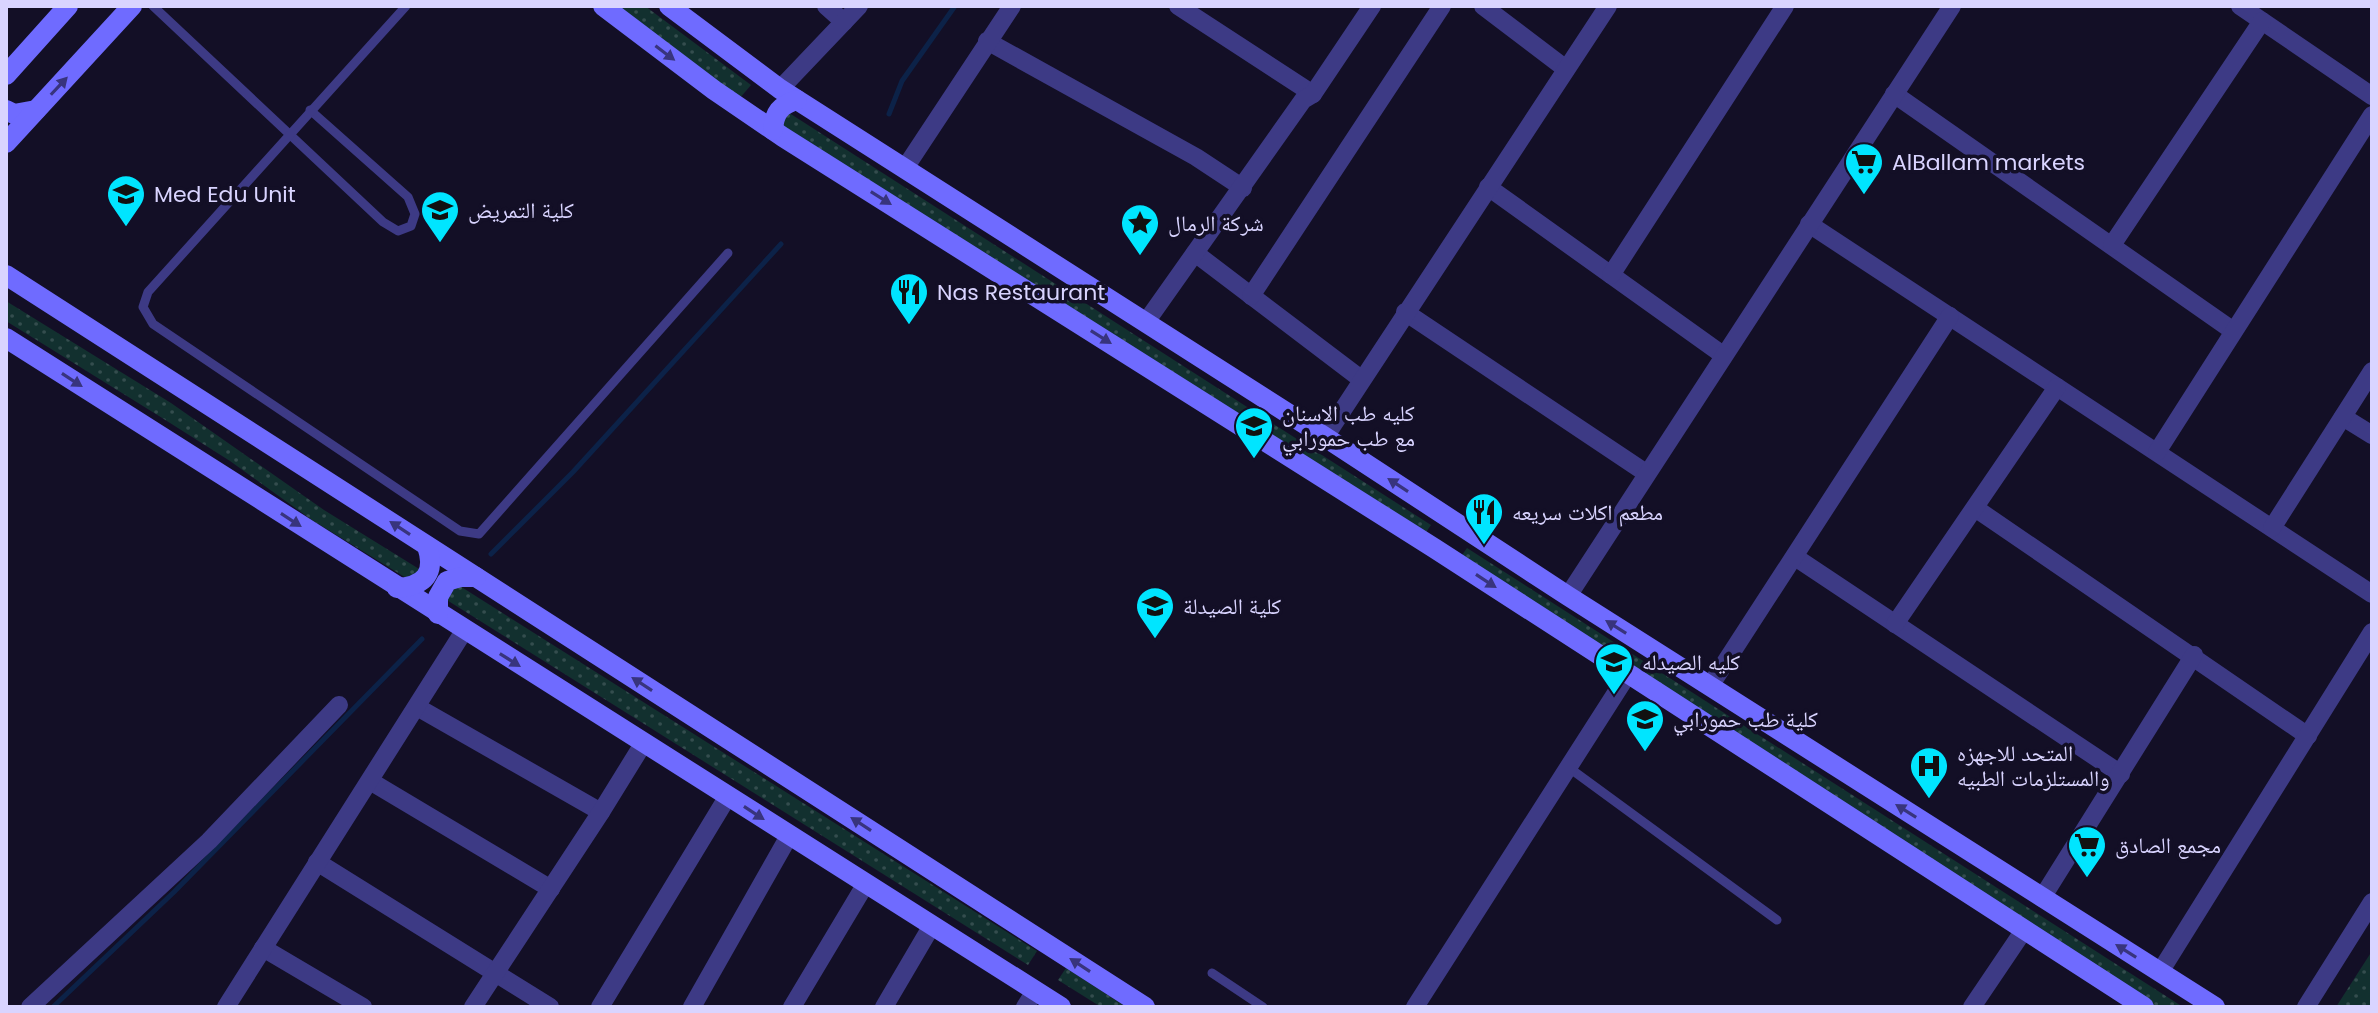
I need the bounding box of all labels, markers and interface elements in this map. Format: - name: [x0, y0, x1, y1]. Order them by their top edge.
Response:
- one-way arrow: [655, 45, 675, 61]
- one-way arrow: [49, 76, 67, 95]
- supermarket icon: AlBallam markets: [1843, 141, 1885, 196]
- place label: AlBallam markets: [1892, 147, 2085, 178]
- school or university icon: Med Edu Unit: [105, 173, 147, 228]
- place label: Med Edu Unit: [154, 179, 296, 210]
- school or university icon: كلية التمريض: [419, 189, 461, 244]
- one-way arrow: [870, 190, 892, 204]
- place label: كلية التمريض: [468, 195, 574, 226]
- place icon: شركة الرمال: [1119, 202, 1161, 257]
- place label: شركة الرمال: [1168, 208, 1264, 239]
- restaurant icon: Nas Restaurant: [888, 271, 930, 326]
- place label: Nas Restaurant: [937, 277, 1105, 308]
- one-way arrow: [1090, 329, 1112, 343]
- one-way arrow: [61, 372, 83, 386]
- place label: كليه طب الاسنان مع طب حمورابي: [1282, 398, 1415, 455]
- school or university icon: كليه طب الاسنان مع طب حمورابي: [1233, 405, 1275, 460]
- one-way arrow: [1387, 478, 1409, 492]
- restaurant icon: مطعم اكلات سريعه: [1463, 491, 1505, 546]
- place label: مطعم اكلات سريعه: [1512, 497, 1663, 528]
- one-way arrow: [280, 512, 302, 527]
- one-way arrow: [389, 521, 410, 536]
- one-way arrow: [1475, 574, 1496, 589]
- school or university icon: كلية الصيدلة: [1134, 585, 1176, 640]
- place label: كلية الصيدلة: [1183, 591, 1281, 622]
- one-way arrow: [1605, 620, 1627, 634]
- school or university icon: كليه الصيدله: [1593, 641, 1635, 696]
- place label: كليه الصيدله: [1642, 647, 1740, 678]
- one-way arrow: [499, 652, 521, 666]
- one-way arrow: [631, 677, 653, 691]
- school or university icon: كلية طب حمورابي: [1624, 698, 1666, 753]
- place label: كلية طب حمورابي: [1673, 704, 1818, 736]
- place label: المتحد للاجهزه والمستلزمات الطبيه: [1957, 738, 2110, 794]
- hospital icon: المتحد للاجهزه والمستلزمات الطبيه: [1908, 745, 1950, 800]
- one-way arrow: [1895, 805, 1917, 819]
- one-way arrow: [743, 806, 764, 821]
- one-way arrow: [850, 818, 872, 832]
- supermarket icon: مجمع الصادق: [2066, 824, 2108, 879]
- place label: مجمع الصادق: [2115, 830, 2221, 861]
- one-way arrow: [2115, 944, 2137, 958]
- one-way arrow: [1069, 957, 1090, 972]

